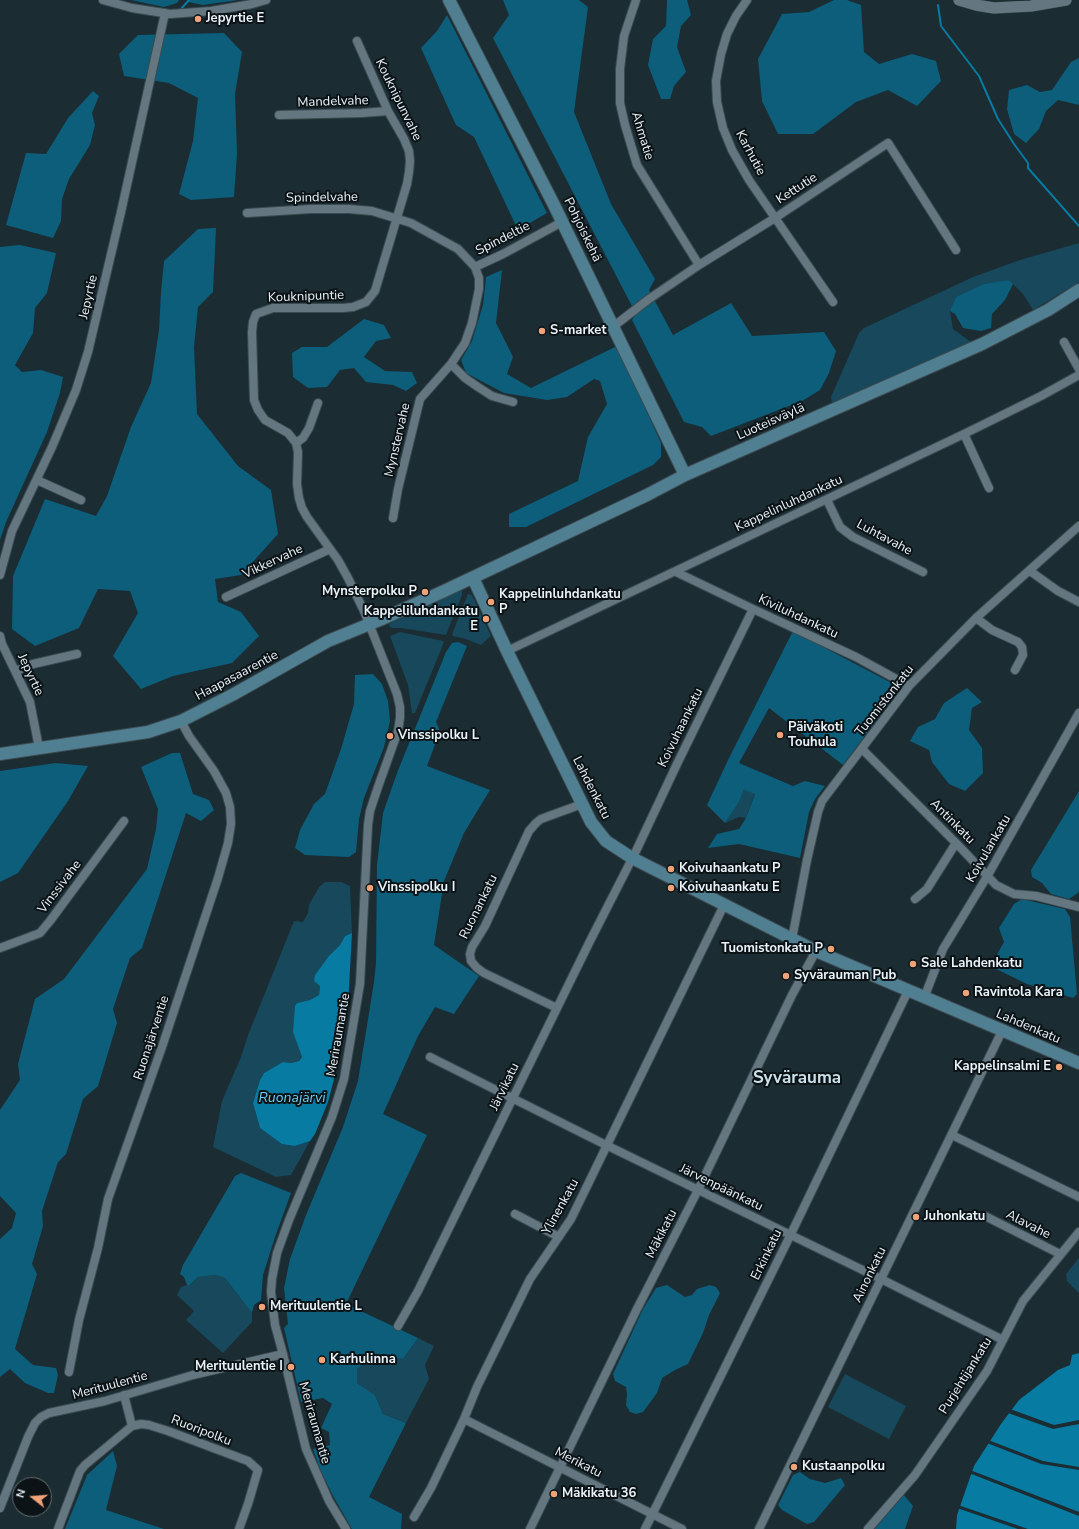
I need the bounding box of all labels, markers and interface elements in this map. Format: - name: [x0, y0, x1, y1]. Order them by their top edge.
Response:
- place label: Jepyrtie E: [206, 11, 264, 27]
- marker: Jepyrtie E: [193, 14, 203, 24]
- street label: Kouknipunvahe: [371, 56, 425, 144]
- street label: Mandelvahe: [297, 93, 369, 111]
- street label: Ahmatie: [627, 110, 657, 162]
- street label: Karhutie: [732, 128, 768, 178]
- street label: Kettutie: [774, 170, 820, 208]
- street label: Spindelvahe: [286, 190, 358, 206]
- street label: Pohjoiskehä: [560, 195, 604, 265]
- street label: Spindeltie: [473, 219, 533, 259]
- street label: Jepyrtie: [76, 273, 102, 321]
- street label: Kouknipuntie: [268, 288, 344, 306]
- place label: S-market: [550, 323, 606, 339]
- marker: S-market: [537, 326, 547, 336]
- street label: Luoteisväylä: [735, 400, 807, 444]
- street label: Mynstervahe: [382, 401, 414, 479]
- street label: Kappelinluhdankatu: [733, 472, 845, 536]
- street label: Luhtavahe: [854, 517, 914, 559]
- street label: Vikkervahe: [240, 541, 306, 583]
- place label: Mynsterpolku P: [322, 584, 417, 600]
- marker: Mynsterpolku P: [420, 587, 430, 597]
- place label: Kappelinluhdankatu P: [499, 587, 621, 618]
- street label: Kiviluhdankatu: [756, 592, 840, 642]
- marker: Kappelinluhdankatu P: [486, 597, 496, 607]
- place label: Kappeliluhdankatu E: [364, 604, 478, 635]
- marker: Kappeliluhdankatu E: [481, 614, 491, 624]
- street label: Haapasaarentie: [193, 648, 281, 704]
- street label: Jepyrtie: [13, 651, 47, 699]
- street label: Tuomistonkatu: [852, 662, 918, 740]
- street label: Koivuhaankatu: [655, 686, 707, 770]
- place label: Päiväkoti Touhula: [788, 720, 843, 751]
- place label: Vinssipolku L: [398, 728, 479, 744]
- marker: Päiväkoti Touhula: [775, 730, 785, 740]
- marker: Vinssipolku L: [385, 731, 395, 741]
- street label: Lahdenkatu: [569, 754, 613, 822]
- street label: Antinkatu: [926, 796, 978, 848]
- street label: Koivulankatu: [963, 812, 1015, 886]
- street label: Vinssivahe: [35, 857, 85, 917]
- place label: Koivuhaankatu P: [679, 861, 781, 877]
- marker: Koivuhaankatu P: [666, 864, 676, 874]
- street label: Ruonankatu: [457, 872, 501, 942]
- place label: Vinssipolku I: [378, 880, 455, 896]
- place label: Koivuhaankatu E: [679, 880, 780, 896]
- marker: Vinssipolku I: [365, 883, 375, 893]
- marker: Koivuhaankatu E: [666, 883, 676, 893]
- place label: Tuomistonkatu P: [721, 941, 823, 957]
- marker: Tuomistonkatu P: [826, 944, 836, 954]
- place label: Sale Lahdenkatu: [921, 956, 1022, 972]
- marker: Sale Lahdenkatu: [908, 959, 918, 969]
- place label: Syvärauman Pub: [794, 968, 896, 984]
- marker: Syvärauman Pub: [781, 971, 791, 981]
- place label: Ravintola Kara: [974, 985, 1063, 1001]
- marker: Ravintola Kara: [961, 988, 971, 998]
- street label: Meriraumantie: [324, 992, 354, 1078]
- street label: Ruonajärventie: [131, 994, 173, 1082]
- street label: Lahdenkatu: [993, 1006, 1063, 1048]
- place label: Kappelinsalmi E: [954, 1059, 1051, 1075]
- street label: Järvikatu: [487, 1061, 523, 1113]
- marker: Kappelinsalmi E: [1054, 1062, 1064, 1072]
- district label: Syvärauma: [753, 1069, 841, 1089]
- water label: Ruonajärvi: [259, 1091, 325, 1107]
- street label: Järvenpäänkatu: [677, 1161, 765, 1215]
- street label: Ylinenkatu: [539, 1176, 583, 1238]
- street label: Mäkikatu: [643, 1207, 681, 1261]
- street label: Alavahe: [1003, 1207, 1053, 1243]
- place label: Juhonkatu: [924, 1209, 985, 1225]
- marker: Juhonkatu: [911, 1212, 921, 1222]
- street label: Erkinkatu: [748, 1227, 786, 1283]
- street label: Ainonkatu: [850, 1245, 890, 1305]
- place label: Merituulentie L: [270, 1299, 362, 1315]
- marker: Merituulentie L: [257, 1302, 267, 1312]
- street label: Purjehtijankatu: [936, 1335, 996, 1417]
- place label: Karhulinna: [330, 1352, 396, 1368]
- marker: Karhulinna: [317, 1355, 327, 1365]
- place label: Merituulentie I: [195, 1359, 283, 1375]
- marker: Merituulentie I: [286, 1362, 296, 1372]
- street label: Merituulentie: [71, 1368, 149, 1404]
- street label: Meriraumantie: [295, 1380, 333, 1466]
- street label: Ruoripolku: [169, 1412, 233, 1450]
- street label: Merikatu: [552, 1445, 604, 1481]
- place label: Kustaanpolku: [802, 1459, 885, 1475]
- marker: Kustaanpolku: [789, 1462, 799, 1472]
- north arrow: [12, 1477, 52, 1517]
- place label: Mäkikatu 36: [562, 1486, 636, 1502]
- text: N: [13, 1488, 29, 1500]
- marker: Mäkikatu 36: [549, 1489, 559, 1499]

